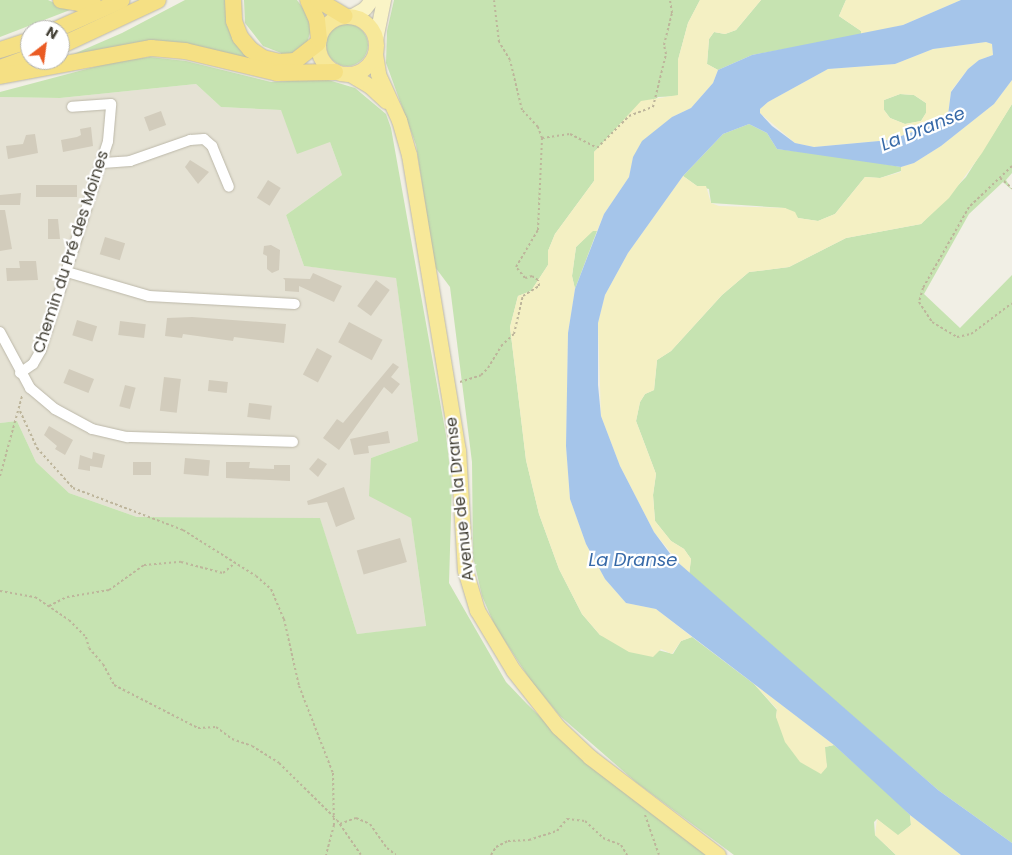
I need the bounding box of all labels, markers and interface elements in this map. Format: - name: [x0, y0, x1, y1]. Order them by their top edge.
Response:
- north arrow: [20, 20, 70, 70]
- text: N: [42, 22, 62, 44]
- water label: La Dranse: [878, 102, 968, 156]
- street label: Chemin du Pré des Moines: [29, 148, 113, 356]
- street label: Avenue de la Dranse: [442, 416, 478, 582]
- water label: La Dranse: [589, 549, 677, 571]

